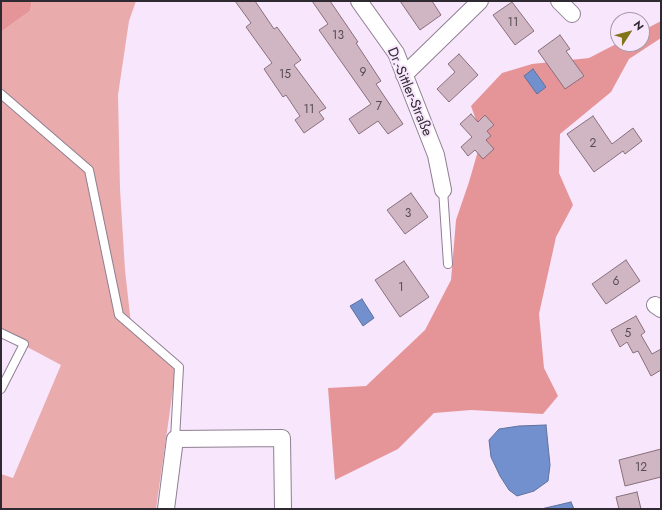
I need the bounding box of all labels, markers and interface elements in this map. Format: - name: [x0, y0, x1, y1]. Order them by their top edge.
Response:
- north arrow: [610, 12, 650, 52]
- house number: 11: [508, 16, 518, 30]
- text: N: [630, 17, 648, 34]
- house number: 13: [332, 29, 344, 43]
- street label: Dr.-Sittler-Straße: [383, 45, 435, 139]
- house number: 9: [360, 66, 366, 80]
- house number: 15: [279, 68, 291, 82]
- house number: 7: [376, 100, 382, 114]
- house number: 11: [304, 103, 314, 117]
- house number: 2: [590, 137, 596, 151]
- house number: 3: [405, 207, 411, 221]
- house number: 6: [613, 275, 619, 289]
- house number: 1: [398, 281, 404, 295]
- house number: 5: [625, 327, 631, 341]
- house number: 12: [635, 461, 647, 475]

